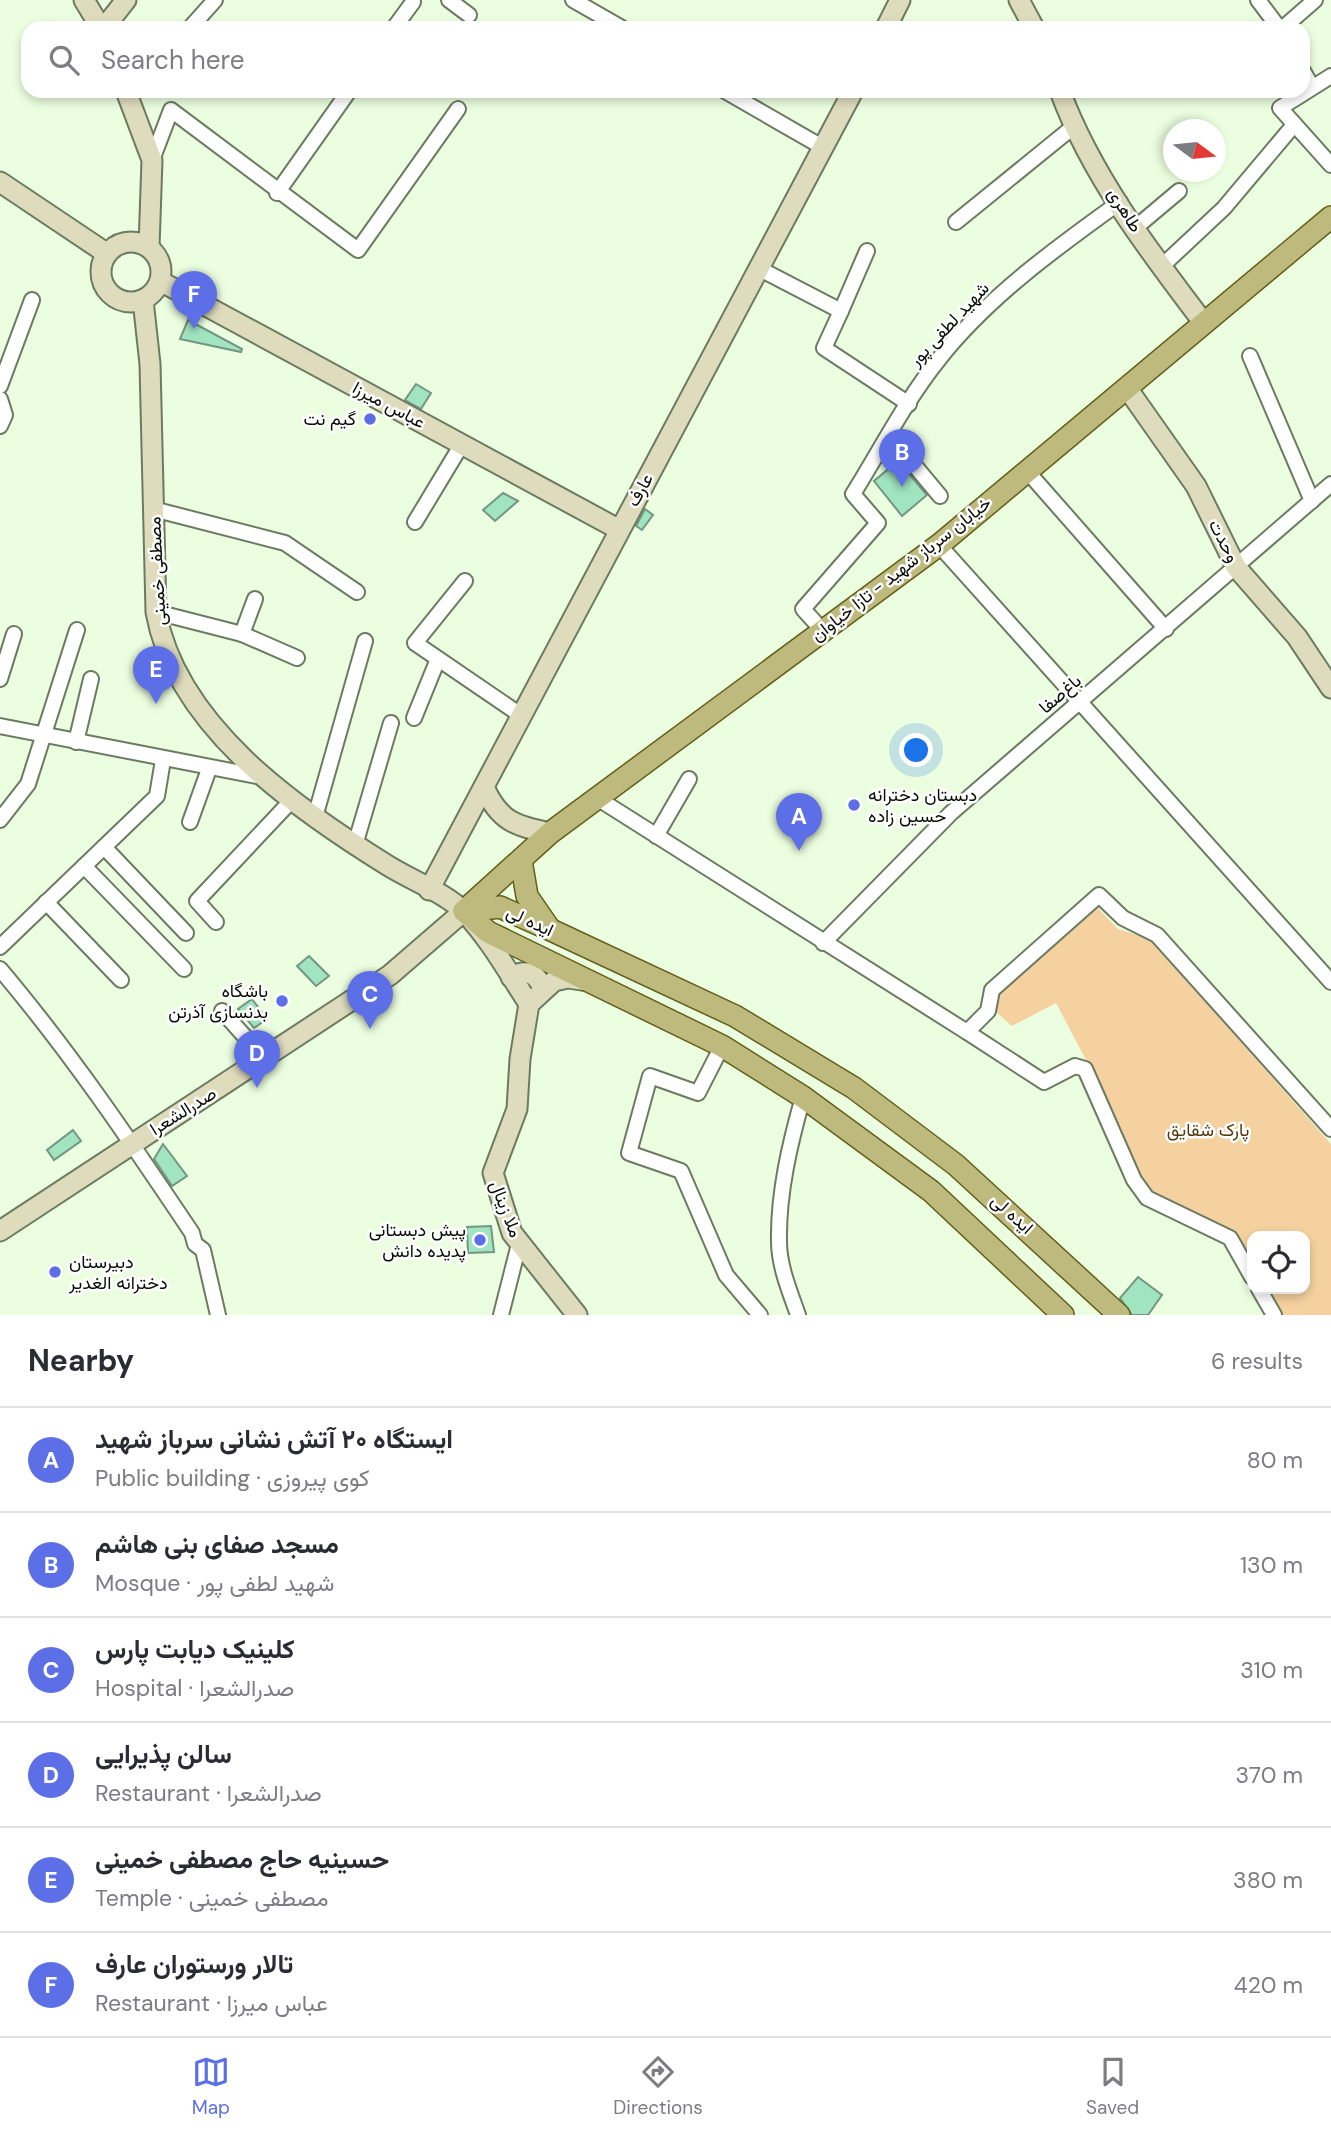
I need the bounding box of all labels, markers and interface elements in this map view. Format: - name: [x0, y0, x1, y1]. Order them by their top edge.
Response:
- search box: [21, 21, 1310, 98]
- icon: search: [45, 41, 83, 79]
- text: Search here: [101, 43, 244, 77]
- north arrow: [1163, 119, 1226, 182]
- street label: طاهری: [1102, 183, 1148, 237]
- pin: F: [171, 271, 217, 329]
- street label: شهید لطفی پور: [903, 276, 994, 372]
- street label: عباس میرزا: [349, 376, 429, 434]
- place label: گیم نت: [303, 407, 356, 431]
- marker: گیم نت: [362, 411, 378, 427]
- pin: B: [879, 429, 925, 487]
- street label: عارف: [621, 469, 659, 511]
- street label: خیابان سرباز شهید - تازا خیاوان: [806, 491, 996, 647]
- street label: وحدت: [1203, 515, 1245, 567]
- street label: مصطفی خمینی: [142, 516, 172, 626]
- pin: E: [133, 646, 179, 704]
- street label: باغ‌صفا: [1034, 669, 1086, 719]
- your location: [899, 733, 933, 767]
- place label: دبستان دخترانه حسین زاده: [868, 783, 977, 828]
- pin: A: [776, 793, 822, 851]
- marker: دبستان دخترانه حسین زاده: [846, 797, 862, 813]
- street label: ایده لى: [503, 900, 557, 942]
- pin: C: [347, 971, 393, 1029]
- place label: باشگاه بدنسازی آذرتن: [168, 979, 268, 1024]
- marker: باشگاه بدنسازی آذرتن: [274, 993, 290, 1009]
- pin: D: [234, 1030, 280, 1088]
- street label: صدرالشعرا: [145, 1081, 221, 1141]
- park label: پارک شقایق: [1167, 1118, 1249, 1142]
- street label: ملا زینال: [484, 1177, 528, 1241]
- street label: ایده لى: [986, 1189, 1038, 1239]
- place label: پیش دبستانی پدیده دانش: [369, 1218, 466, 1263]
- map controls: [1247, 1231, 1310, 1294]
- button: locate: [1247, 1231, 1310, 1294]
- marker: پیش دبستانی پدیده دانش: [472, 1232, 488, 1248]
- place label: دبیرستان دخترانه الغدیر: [68, 1250, 168, 1295]
- marker: دبیرستان دخترانه الغدیر: [47, 1264, 63, 1280]
- text: Nearby: [28, 1341, 134, 1380]
- text: 6 results: [1211, 1346, 1303, 1376]
- text: ایستگاه ۲۰ آتش نشانی سرباز شهید: [95, 1422, 453, 1456]
- text: A: [43, 1445, 59, 1475]
- text: 80 m: [1247, 1445, 1303, 1475]
- text: Public building · کوی پیروزی: [95, 1463, 370, 1493]
- text: مسجد صفای بنی هاشم: [95, 1527, 339, 1561]
- text: B: [44, 1550, 58, 1580]
- text: 130 m: [1240, 1550, 1303, 1580]
- text: Mosque · شهید لطفی پور: [95, 1568, 334, 1598]
- text: کلینیک دیابت پارس: [95, 1632, 295, 1666]
- text: C: [43, 1655, 59, 1685]
- text: 310 m: [1240, 1655, 1303, 1685]
- text: Hospital · صدرالشعرا: [95, 1673, 294, 1703]
- text: سالن پذیرایی: [95, 1737, 232, 1771]
- text: D: [43, 1760, 59, 1790]
- text: 370 m: [1235, 1760, 1303, 1790]
- text: Restaurant · صدرالشعرا: [95, 1778, 322, 1808]
- text: حسینیه حاج مصطفی خمینی: [95, 1842, 389, 1876]
- text: E: [44, 1865, 58, 1895]
- text: 380 m: [1233, 1865, 1303, 1895]
- text: Temple · مصطفی خمینی: [95, 1883, 328, 1913]
- text: تالار ورستوران عارف: [95, 1947, 293, 1981]
- text: F: [45, 1970, 57, 2000]
- text: 420 m: [1234, 1970, 1303, 2000]
- text: Restaurant · عباس میرزا: [95, 1988, 328, 2018]
- tab: Map: [192, 2053, 230, 2120]
- tab: Directions: [613, 2053, 703, 2120]
- tab: Saved: [1086, 2053, 1139, 2120]

